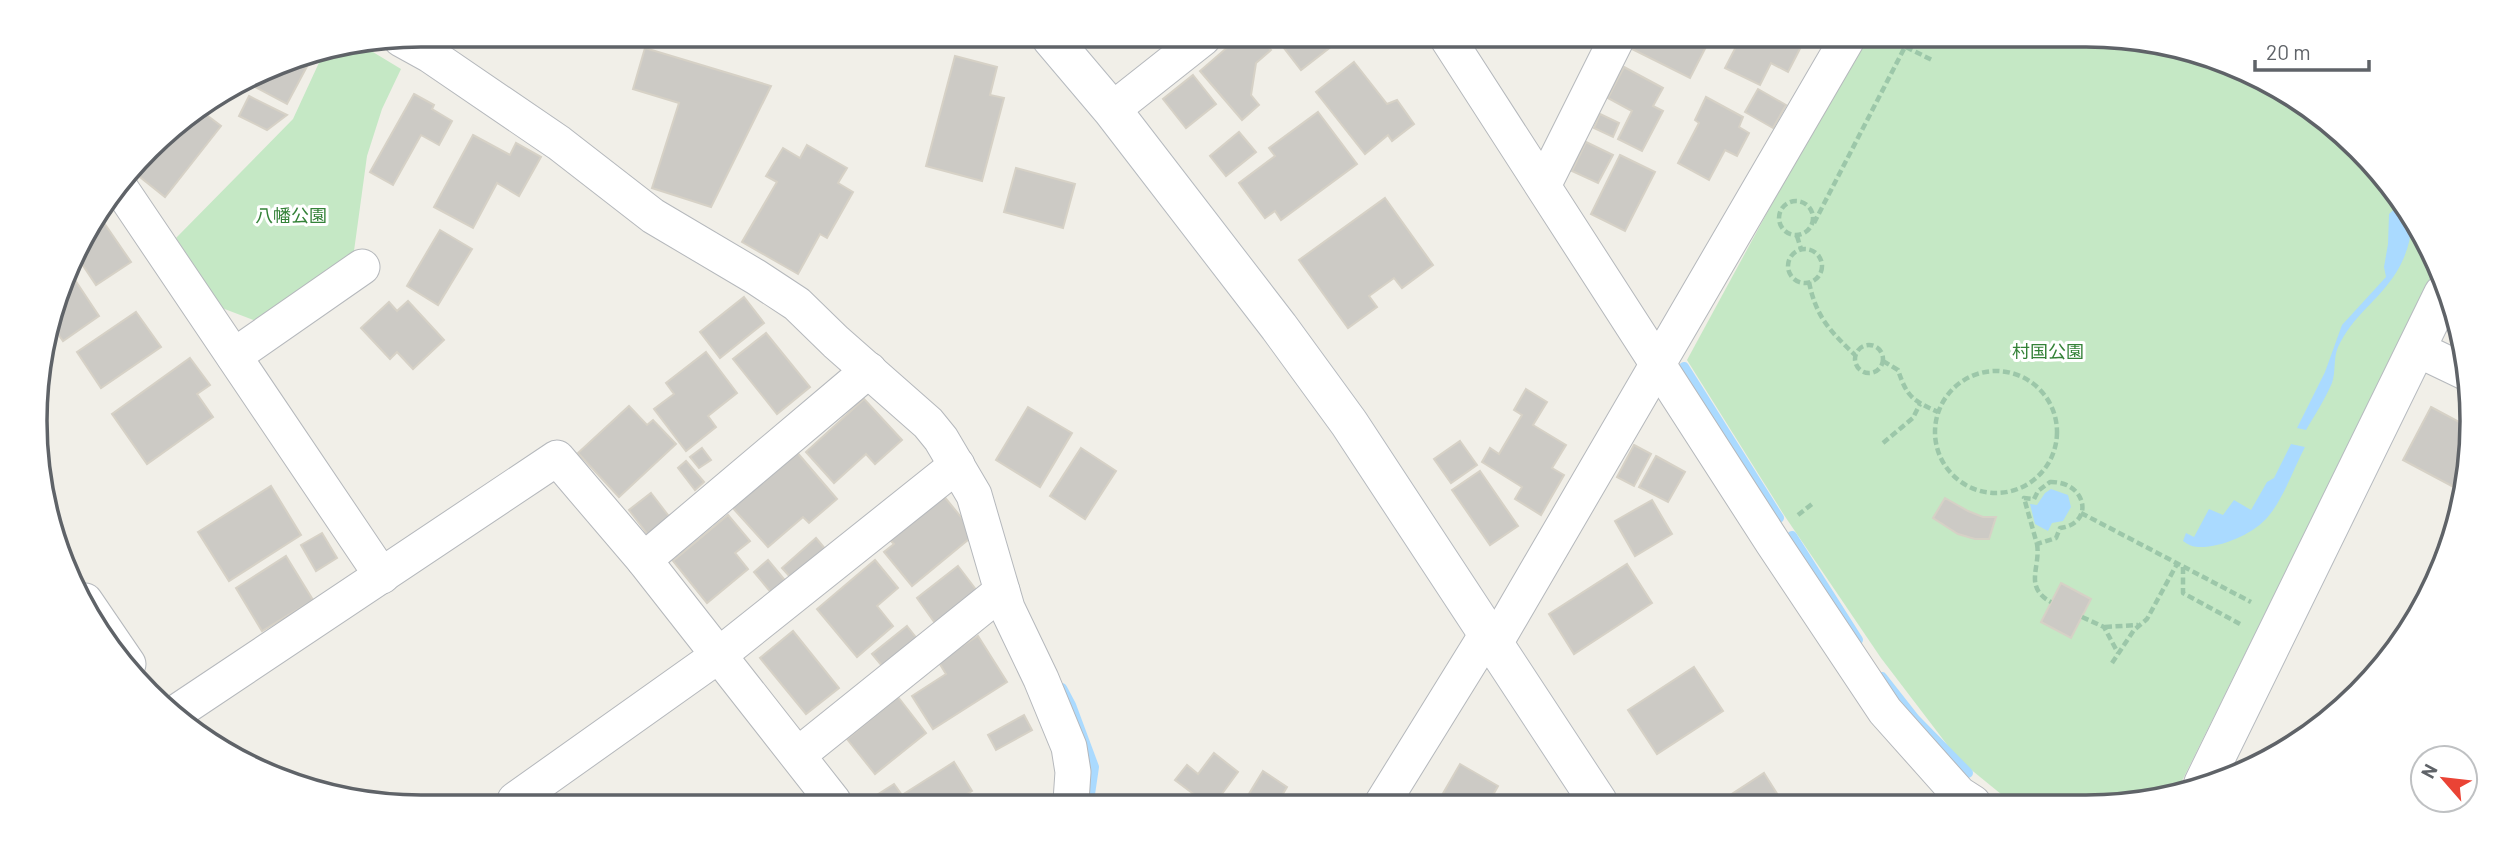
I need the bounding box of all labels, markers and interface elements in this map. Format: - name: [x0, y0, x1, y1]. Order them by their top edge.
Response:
- scale bar: [2255, 28, 2369, 72]
- text: 20 m: [2266, 39, 2311, 64]
- park label: 八幡公園: [255, 204, 327, 226]
- park label: 村国公園: [2012, 340, 2084, 362]
- north arrow: [2409, 744, 2479, 814]
- text: N: [2415, 760, 2442, 782]

